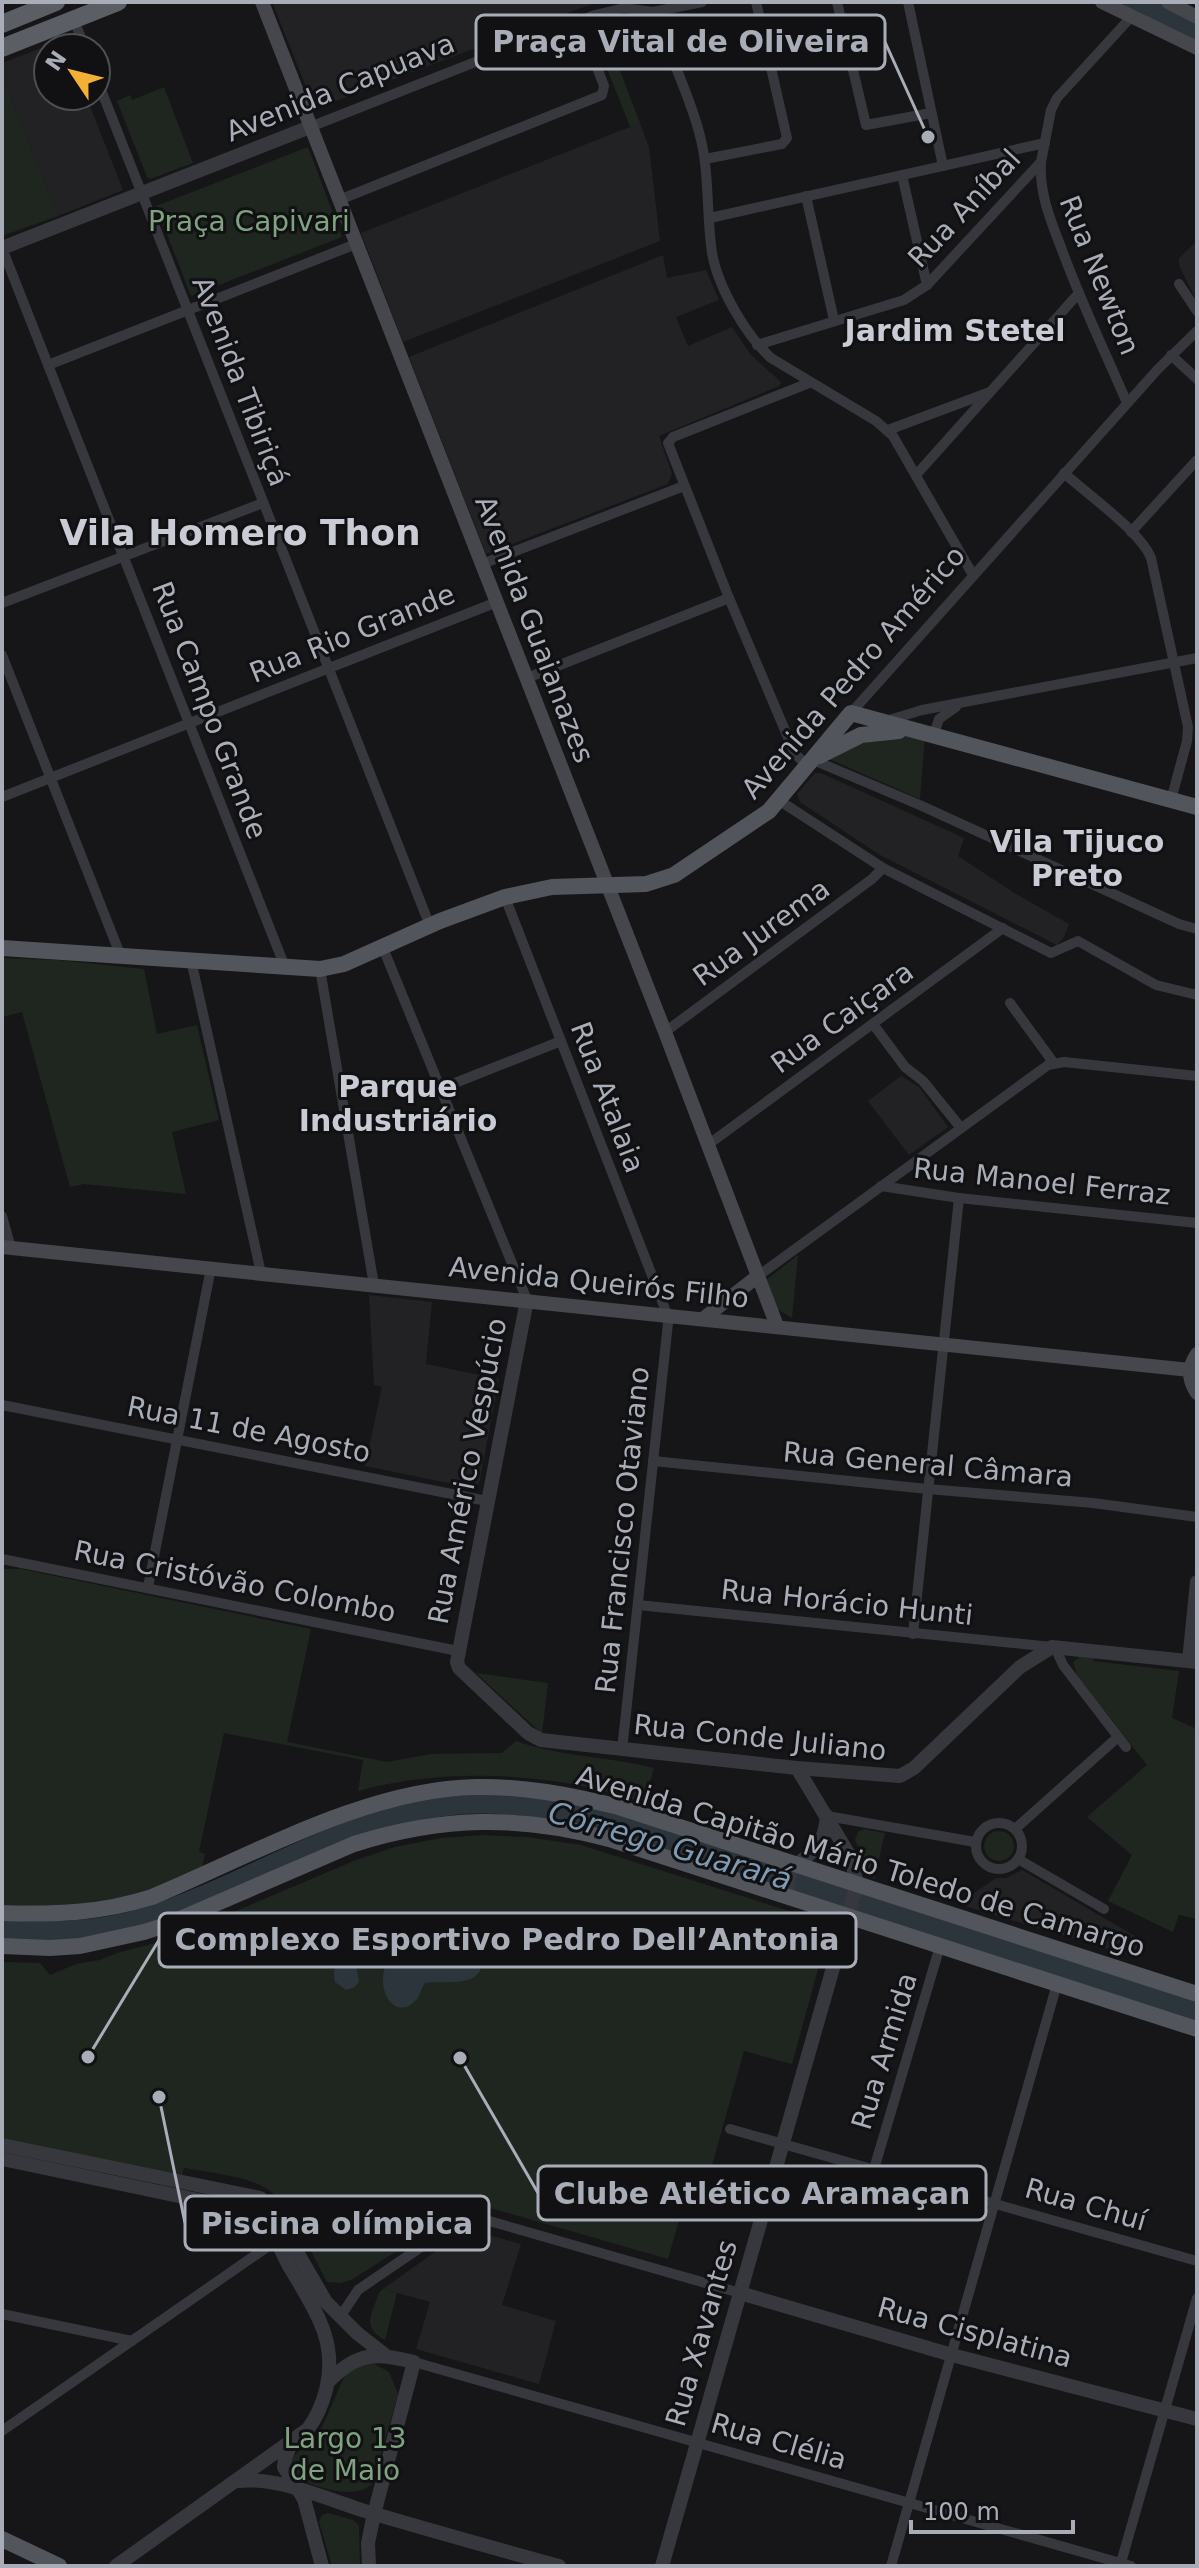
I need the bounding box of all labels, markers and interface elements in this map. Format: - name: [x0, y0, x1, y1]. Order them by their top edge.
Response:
- callout: Praça Vital de Oliveira: [476, 15, 885, 69]
- text: Praça Vital de Oliveira: [492, 24, 870, 59]
- street label: Avenida Capuava: [221, 27, 459, 148]
- north arrow: [32, 32, 112, 112]
- text: N: [41, 46, 72, 76]
- street label: Rua Aníbal: [901, 142, 1027, 274]
- street label: Rua Newton: [1053, 191, 1146, 360]
- park label: Praça Capivari: [148, 205, 350, 238]
- street label: Avenida Tibiriçá: [185, 272, 296, 491]
- district label: Jardim Stetel: [843, 313, 1065, 348]
- street label: Avenida Guaianazes: [468, 491, 601, 767]
- district label: Vila Homero Thon: [59, 512, 421, 553]
- street label: Avenida Pedro Américo: [735, 539, 972, 805]
- street label: Rua Campo Grande: [145, 577, 274, 843]
- street label: Rua Rio Grande: [245, 577, 460, 690]
- district label: Vila Tijuco Preto: [990, 824, 1164, 893]
- street label: Rua Jurema: [687, 872, 836, 993]
- street label: Rua Caiçara: [765, 955, 920, 1080]
- street label: Rua Atalaia: [564, 1017, 651, 1177]
- district label: Parque Industriário: [299, 1069, 497, 1138]
- street label: Rua Manoel Ferraz: [912, 1152, 1172, 1211]
- street label: Avenida Queirós Filho: [447, 1250, 751, 1315]
- street label: Rua Américo Vespúcio: [422, 1315, 513, 1627]
- street label: Rua Francisco Otaviano: [589, 1365, 656, 1695]
- street label: Rua 11 de Agosto: [124, 1390, 373, 1469]
- street label: Rua General Câmara: [782, 1435, 1074, 1494]
- street label: Rua Cristóvão Colombo: [71, 1534, 399, 1629]
- street label: Rua Horácio Hunti: [719, 1573, 975, 1632]
- street label: Rua Conde Juliano: [632, 1708, 888, 1767]
- street label: Avenida Capitão Mário Toledo de Camargo: [572, 1759, 1149, 1964]
- water label: Córrego Guarará: [544, 1794, 796, 1897]
- callout: Complexo Esportivo Pedro Dell’Antonia: [159, 1913, 856, 1967]
- text: Complexo Esportivo Pedro Dell’Antonia: [174, 1922, 840, 1957]
- street label: Rua Armida: [845, 1969, 924, 2134]
- callout: Clube Atlético Aramaçan: [538, 2166, 986, 2220]
- street label: Rua Chuí: [1021, 2171, 1152, 2238]
- text: Clube Atlético Aramaçan: [554, 2176, 970, 2211]
- callout: Piscina olímpica: [185, 2196, 489, 2250]
- text: Piscina olímpica: [201, 2206, 473, 2241]
- street label: Rua Xavantes: [659, 2236, 744, 2430]
- street label: Rua Cisplatina: [874, 2291, 1076, 2374]
- street label: Rua Clélia: [707, 2406, 850, 2477]
- park label: Largo 13 de Maio: [283, 2422, 407, 2487]
- scale bar: [911, 2484, 1073, 2534]
- text: 100 m: [923, 2498, 1000, 2526]

